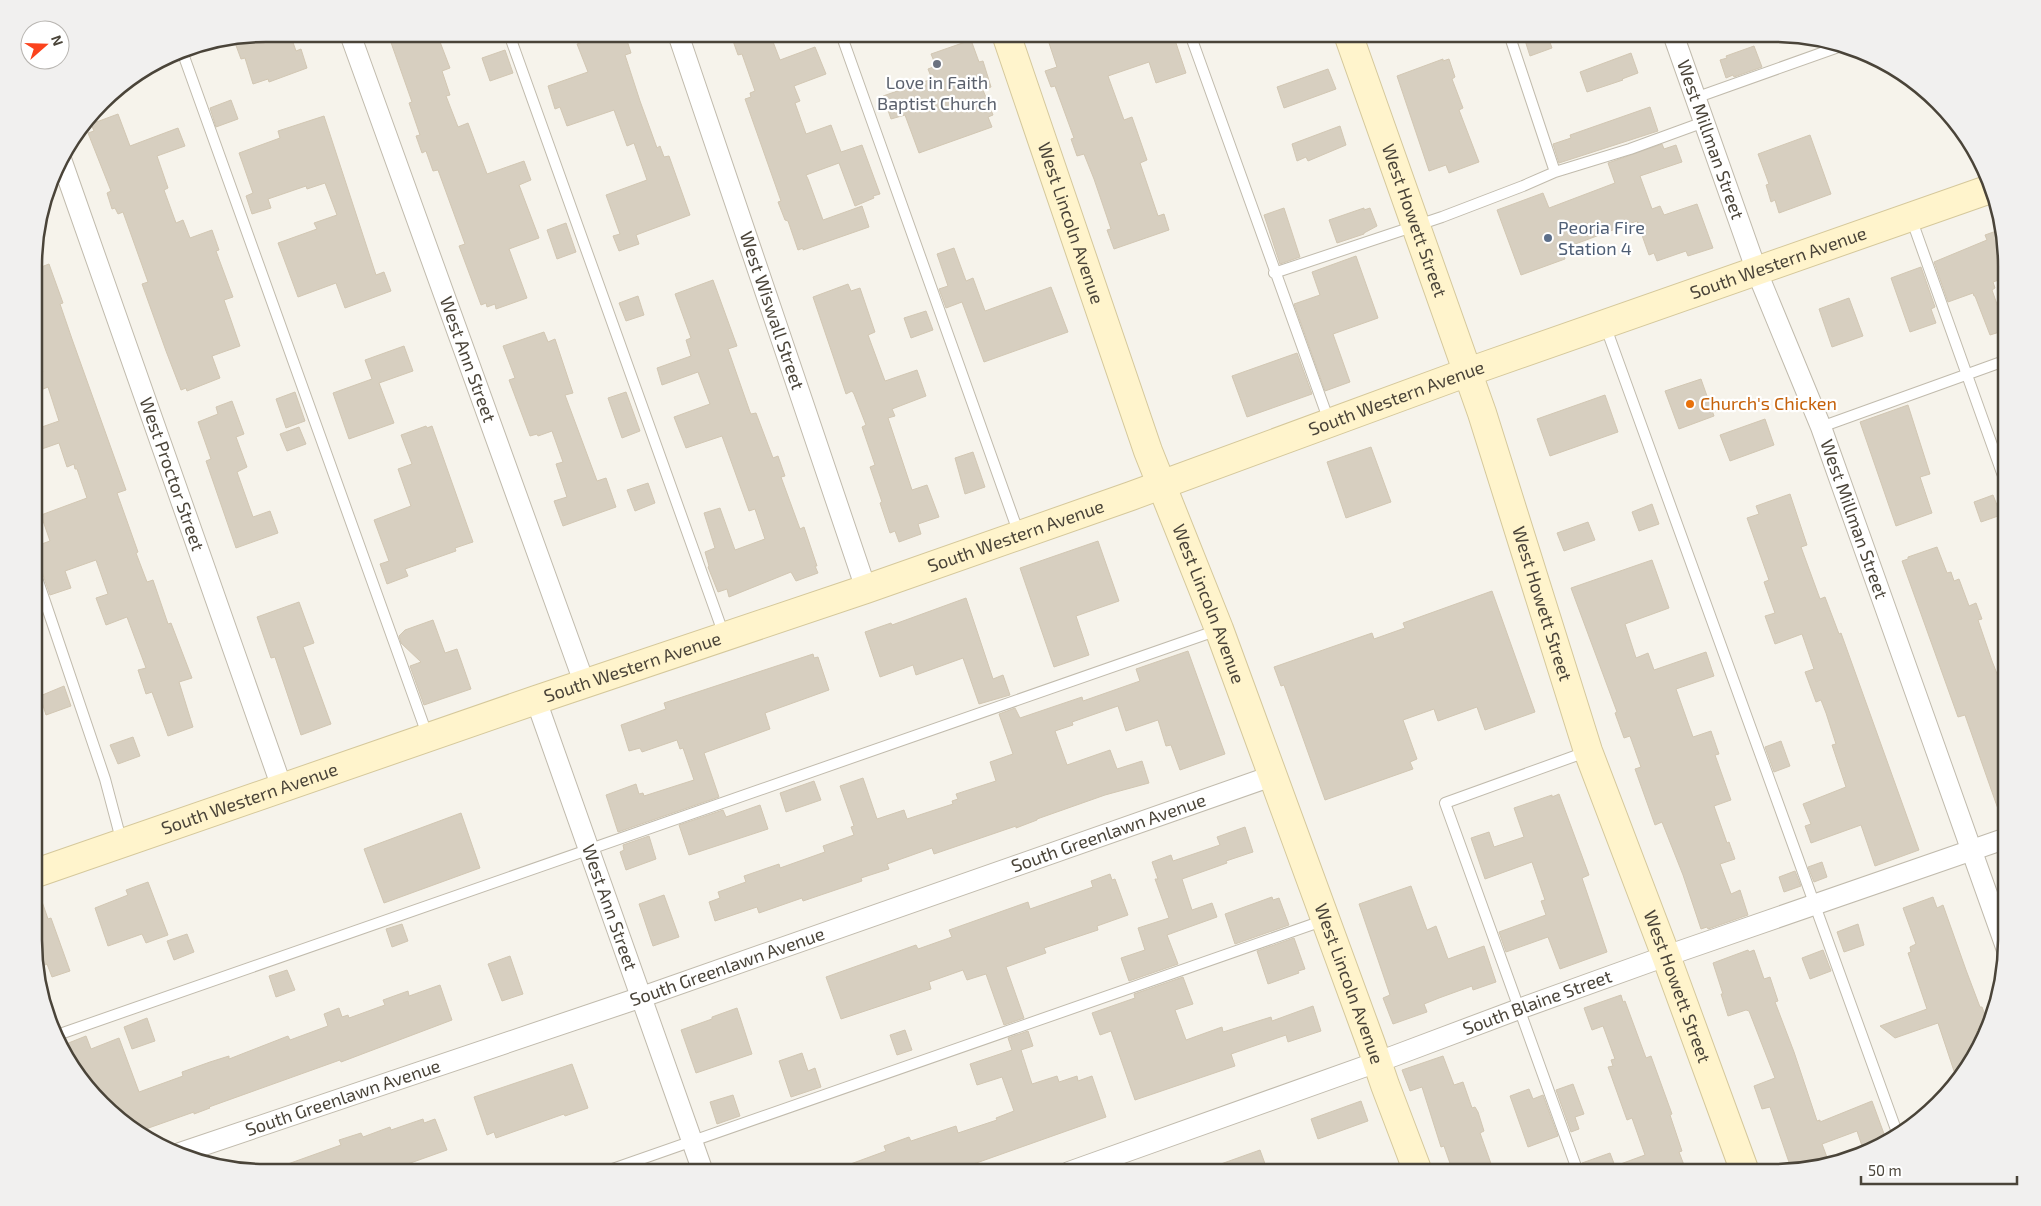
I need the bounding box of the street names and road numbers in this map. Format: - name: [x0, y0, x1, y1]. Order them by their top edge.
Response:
- street label: West Millman Street: [1673, 57, 1750, 222]
- street label: West Lincoln Avenue: [1034, 139, 1109, 307]
- street label: West Howett Street: [1378, 141, 1452, 300]
- street label: South Western Avenue: [1687, 221, 1869, 303]
- street label: West Wiswall Street: [736, 228, 810, 392]
- street label: West Ann Street: [436, 293, 501, 425]
- street label: South Western Avenue: [1305, 355, 1487, 440]
- street label: West Proctor Street: [136, 394, 210, 554]
- street label: West Millman Street: [1816, 436, 1893, 602]
- street label: South Western Avenue: [924, 494, 1107, 577]
- street label: West Lincoln Avenue: [1168, 521, 1250, 686]
- street label: West Howett Street: [1508, 523, 1577, 684]
- street label: South Western Avenue: [541, 627, 724, 707]
- street label: South Western Avenue: [158, 757, 340, 839]
- street label: South Greenlawn Avenue: [1008, 788, 1208, 877]
- street label: West Ann Street: [578, 841, 643, 973]
- street label: West Lincoln Avenue: [1310, 900, 1389, 1067]
- street label: West Howett Street: [1640, 907, 1716, 1066]
- street label: South Greenlawn Avenue: [627, 922, 827, 1010]
- street label: South Blaine Street: [1459, 964, 1615, 1039]
- street label: South Greenlawn Avenue: [242, 1054, 443, 1140]

